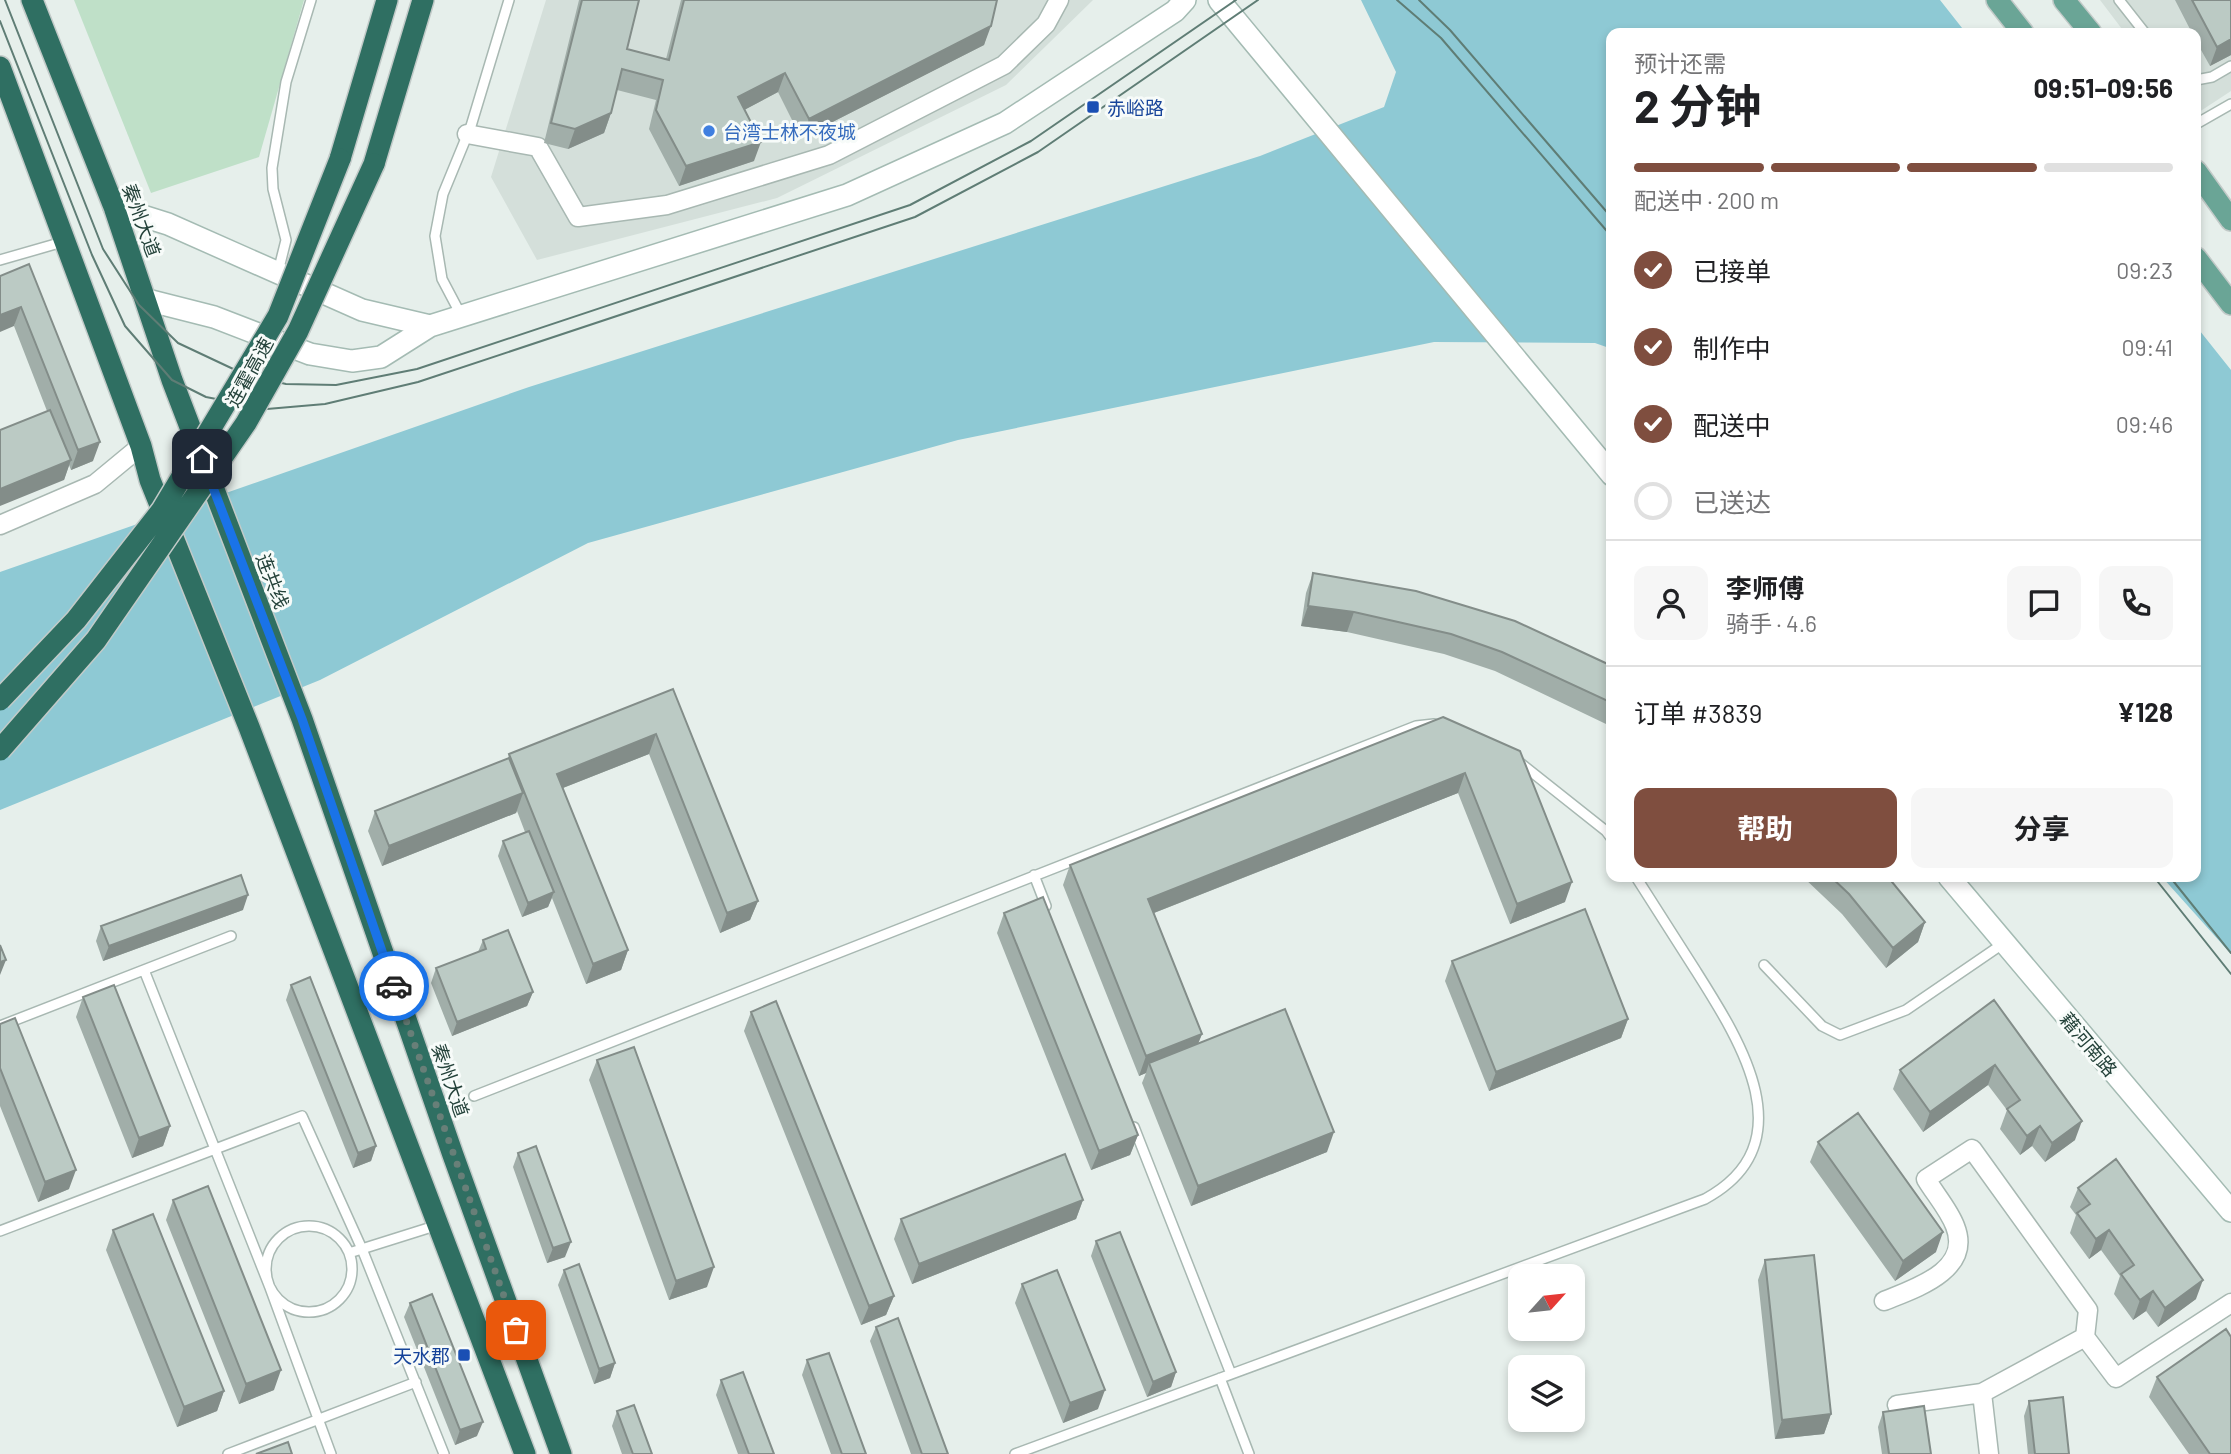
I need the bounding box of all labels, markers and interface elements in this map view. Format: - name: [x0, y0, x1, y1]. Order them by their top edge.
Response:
- text: 预计还需: [1634, 49, 1726, 77]
- text: 09:51–09:56: [2034, 72, 2173, 103]
- text: 2 分钟: [1634, 77, 1761, 132]
- place label: 赤峪路: [1107, 96, 1164, 119]
- marker: 赤峪路: [1085, 99, 1101, 115]
- place label: 台湾士林不夜城: [723, 120, 856, 143]
- marker: 台湾士林不夜城: [701, 123, 717, 139]
- street label: 秦州大道: [118, 180, 166, 260]
- text: 配送中 · 200 m: [1634, 186, 1779, 214]
- icon: check: [1634, 251, 1672, 289]
- text: 已接单: [1693, 255, 1771, 286]
- text: 09:23: [2116, 256, 2173, 284]
- icon: check: [1634, 328, 1672, 366]
- text: 制作中: [1693, 332, 1771, 363]
- street label: 连霍高速: [221, 333, 277, 411]
- text: 09:41: [2122, 333, 2173, 361]
- icon: check: [1634, 405, 1672, 443]
- text: 配送中: [1693, 409, 1771, 440]
- text: 09:46: [2116, 410, 2173, 438]
- pin: [172, 429, 232, 489]
- icon: home: [183, 440, 221, 478]
- text: 已送达: [1693, 486, 1771, 517]
- street label: 连共线: [252, 550, 294, 612]
- button: person: [1634, 566, 1708, 640]
- button: chat: [2007, 566, 2081, 640]
- button: phone: [2099, 566, 2173, 640]
- text: 李师傅: [1726, 572, 1804, 603]
- text: 骑手 · 4.6: [1726, 609, 1817, 637]
- text: ¥128: [2117, 696, 2173, 727]
- text: 订单 #3839: [1634, 697, 1762, 728]
- button: 帮助: [1634, 788, 1897, 868]
- button: 分享: [1911, 788, 2173, 868]
- courier: [359, 951, 429, 1021]
- icon: car: [375, 967, 413, 1005]
- street label: 藉河南路: [2056, 1007, 2122, 1081]
- street label: 秦州大道: [428, 1040, 474, 1120]
- north arrow: [1508, 1264, 1586, 1340]
- map controls: [1508, 1264, 1585, 1432]
- pin: [486, 1300, 546, 1360]
- icon: bag: [497, 1311, 535, 1349]
- place label: 天水郡: [393, 1344, 450, 1367]
- marker: 天水郡: [456, 1347, 472, 1363]
- button: layers: [1508, 1355, 1585, 1432]

